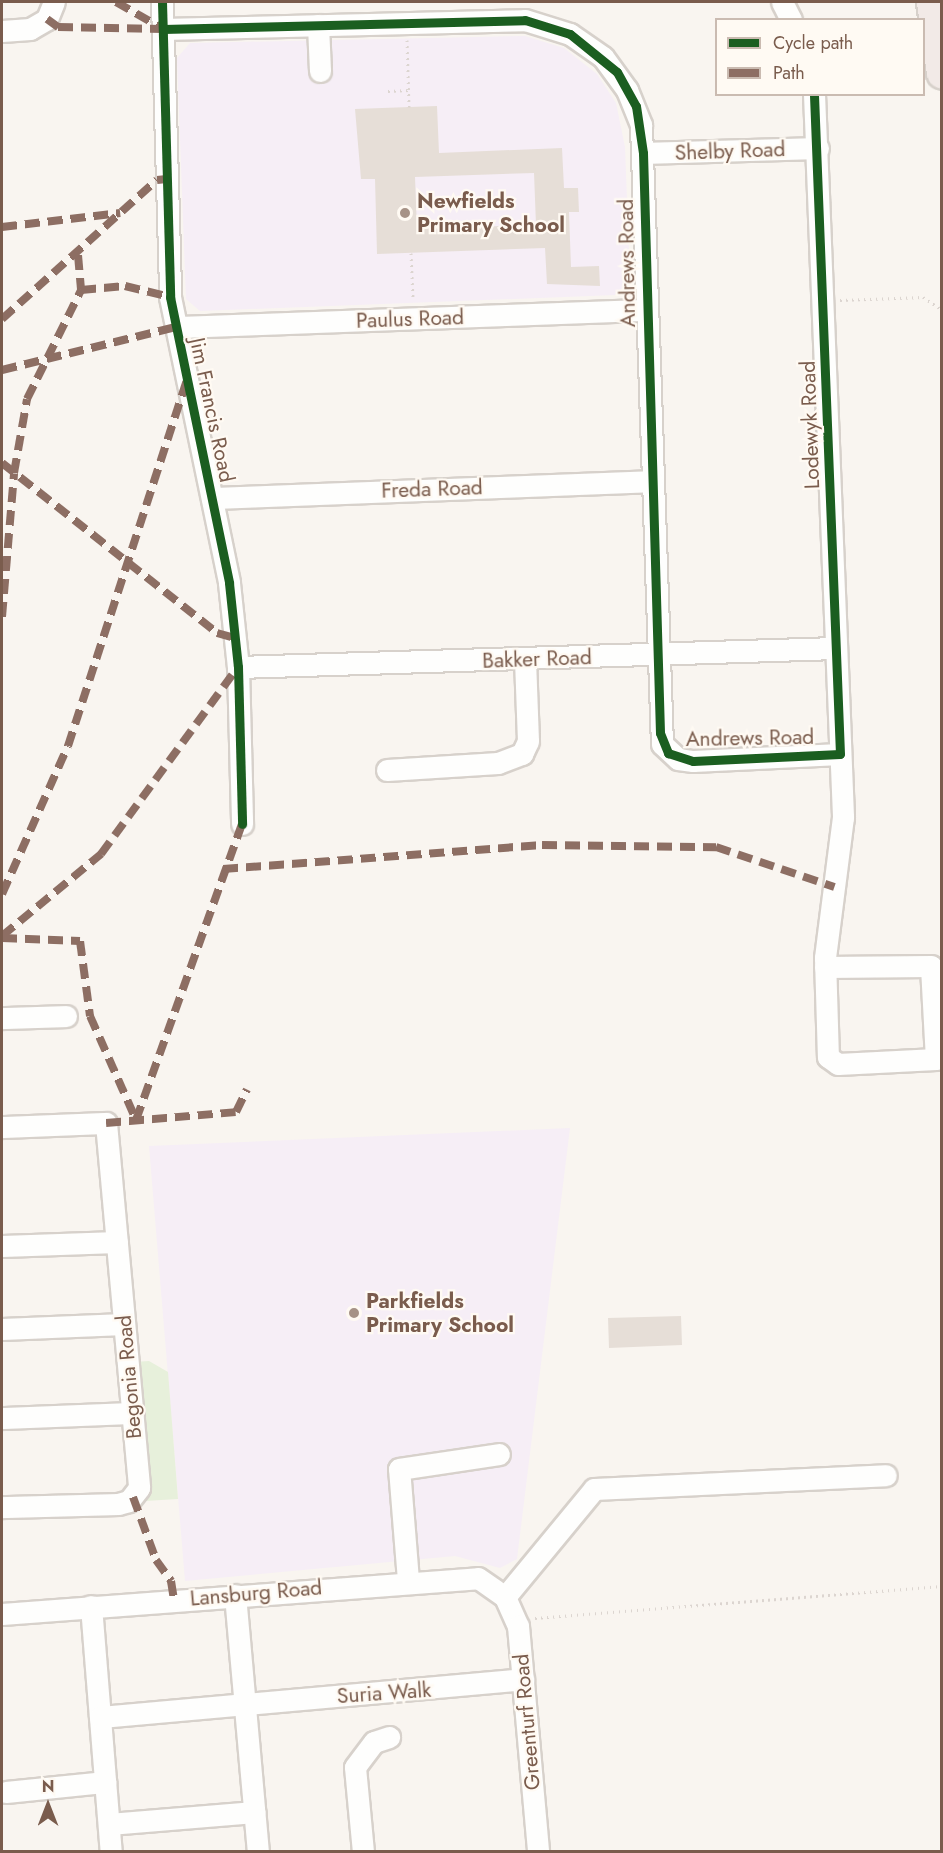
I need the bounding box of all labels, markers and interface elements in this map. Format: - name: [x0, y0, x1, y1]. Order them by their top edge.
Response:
- legend: [715, 18, 925, 96]
- text: Cycle path: [773, 30, 853, 56]
- text: Path: [773, 60, 805, 86]
- street label: Shelby Road: [674, 136, 786, 166]
- place label: Newfields Primary School: [417, 188, 565, 238]
- street label: Andrews Road: [613, 198, 641, 328]
- marker: Newfields Primary School: [398, 206, 412, 220]
- street label: Paulus Road: [356, 305, 464, 333]
- street label: Jim Francis Road: [184, 335, 240, 485]
- street label: Lodewyk Road: [795, 360, 825, 490]
- street label: Freda Road: [381, 475, 483, 503]
- street label: Bakker Road: [482, 644, 592, 674]
- street label: Andrews Road: [685, 724, 815, 752]
- place label: Parkfields Primary School: [366, 1288, 514, 1338]
- marker: Parkfields Primary School: [347, 1306, 361, 1320]
- street label: Begonia Road: [111, 1314, 147, 1440]
- street label: Lansburg Road: [189, 1575, 323, 1611]
- street label: Greenturf Road: [508, 1653, 546, 1791]
- street label: Suria Walk: [336, 1677, 432, 1709]
- north arrow: [18, 1775, 78, 1835]
- text: N: [42, 1775, 54, 1798]

